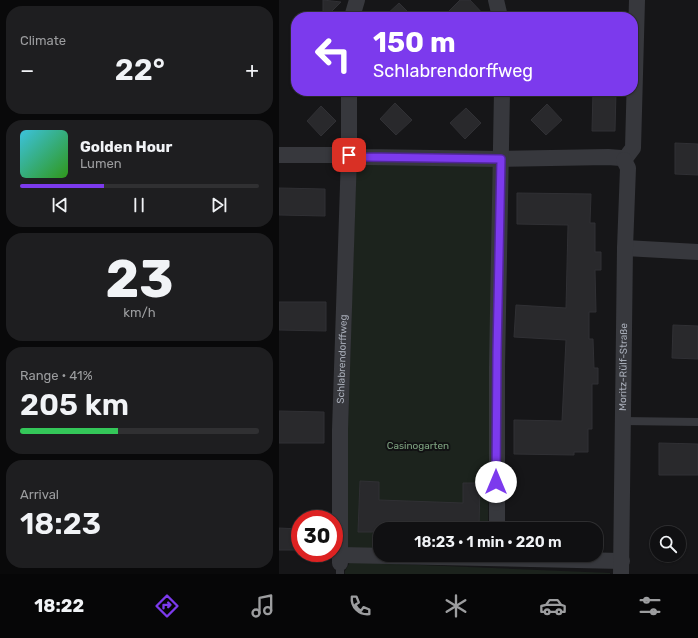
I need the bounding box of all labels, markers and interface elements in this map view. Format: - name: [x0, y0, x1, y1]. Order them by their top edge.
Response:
- text: 150 m: [373, 26, 456, 59]
- icon: left: [307, 28, 359, 80]
- text: Climate: [20, 33, 66, 48]
- text: 22°: [115, 52, 165, 88]
- text: −: [20, 57, 34, 84]
- text: +: [245, 57, 259, 84]
- text: Schlabrendorffweg: [373, 60, 533, 82]
- text: Golden Hour: [80, 138, 172, 156]
- pin: [332, 138, 366, 172]
- icon: arrive: [338, 144, 360, 166]
- text: Lumen: [80, 156, 122, 171]
- icon: previous: [49, 194, 71, 216]
- icon: pause: [128, 194, 150, 216]
- icon: next: [208, 194, 230, 216]
- text: 23: [105, 248, 174, 310]
- text: km/h: [123, 305, 156, 320]
- street label: Schlabrendorffweg: [335, 314, 350, 404]
- street label: Moritz-Rülf-Straße: [617, 323, 630, 411]
- text: Range · 41%: [20, 368, 93, 383]
- text: 205 km: [20, 387, 129, 423]
- park label: Casinogarten: [387, 440, 449, 452]
- position arrow: [475, 461, 517, 503]
- text: Arrival: [20, 487, 59, 502]
- text: 18:23: [20, 506, 101, 542]
- speed limit sign: 30: [291, 510, 343, 562]
- map controls: [650, 526, 686, 562]
- button: search: [650, 526, 686, 562]
- text: 18:23 · 1 min · 220 m: [414, 533, 562, 551]
- icon: directions: [153, 592, 181, 620]
- icon: music: [249, 592, 277, 620]
- icon: phone: [346, 592, 374, 620]
- icon: climate: [442, 592, 470, 620]
- icon: car: [539, 592, 567, 620]
- icon: filters: [636, 592, 664, 620]
- text: 18:22: [34, 595, 84, 617]

